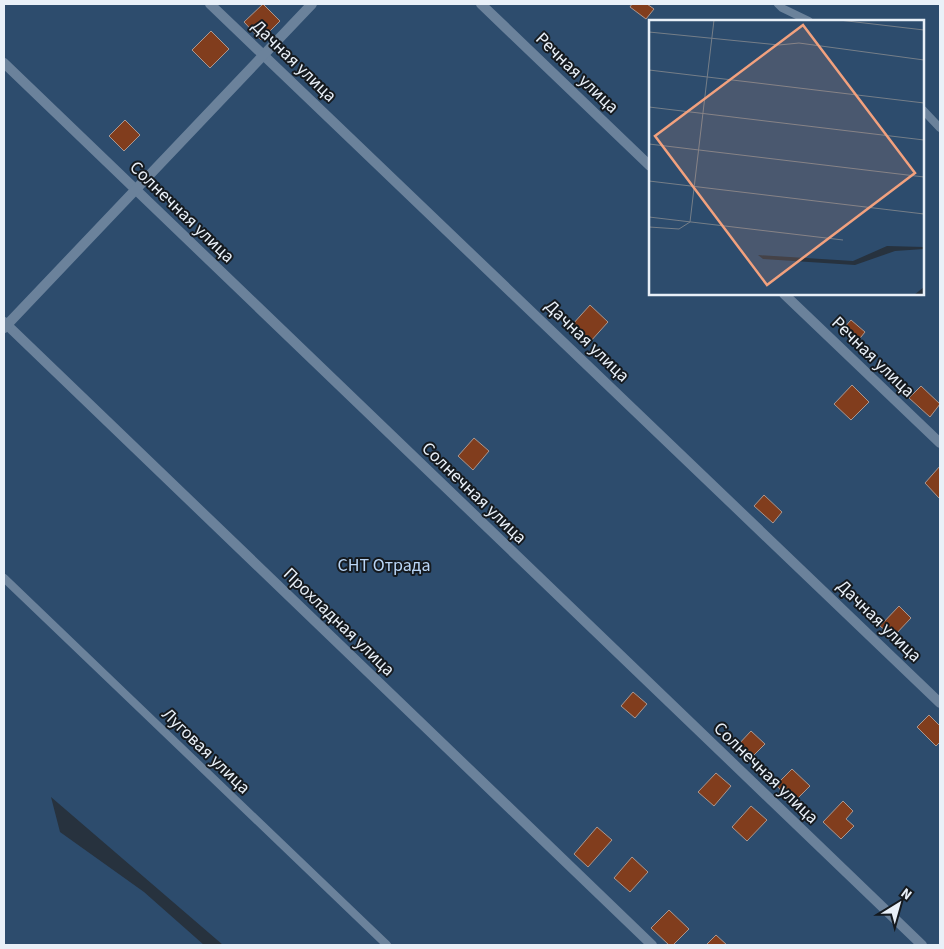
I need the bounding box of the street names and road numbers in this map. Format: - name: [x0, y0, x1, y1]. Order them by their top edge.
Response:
- street label: Дачная улица: [246, 14, 342, 108]
- street label: Речная улица: [530, 27, 624, 119]
- street label: Солнечная улица: [124, 155, 240, 269]
- street label: Дачная улица: [539, 294, 635, 388]
- street label: Речная улица: [826, 311, 920, 403]
- street label: Солнечная улица: [416, 436, 532, 550]
- street label: Прохладная улица: [278, 562, 400, 682]
- street label: Дачная улица: [831, 574, 927, 668]
- street label: Луговая улица: [156, 702, 256, 800]
- street label: Солнечная улица: [708, 716, 824, 830]

